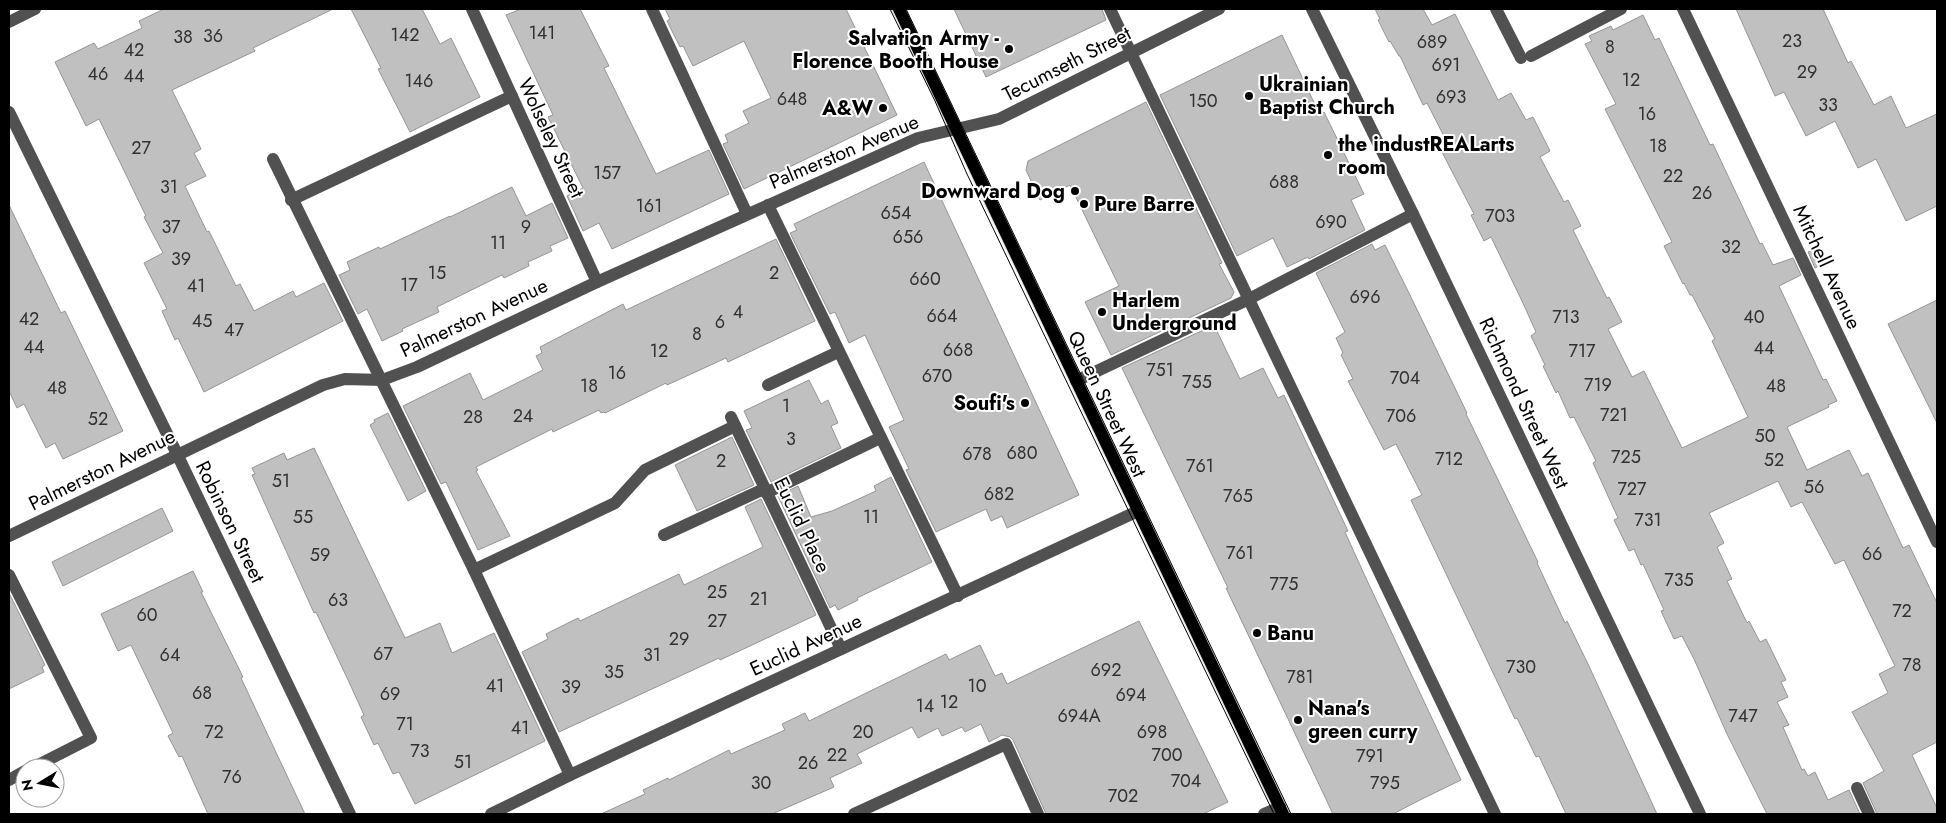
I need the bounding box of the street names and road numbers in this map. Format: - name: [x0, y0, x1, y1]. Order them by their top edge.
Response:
- street label: Tecumseth Street: [998, 19, 1136, 109]
- street label: Wolseley Street: [511, 73, 592, 203]
- street label: Palmerston Avenue: [765, 107, 923, 197]
- street label: Mitchell Avenue: [1786, 200, 1868, 334]
- street label: Palmerston Avenue: [395, 271, 553, 365]
- street label: Richmond Street West: [1472, 313, 1577, 494]
- street label: Queen Street West: [1060, 326, 1154, 482]
- street label: Palmerston Avenue: [24, 422, 180, 518]
- street label: Robinson Street: [188, 456, 272, 588]
- street label: Euclid Place: [766, 472, 838, 578]
- street label: Euclid Avenue: [745, 606, 867, 684]

